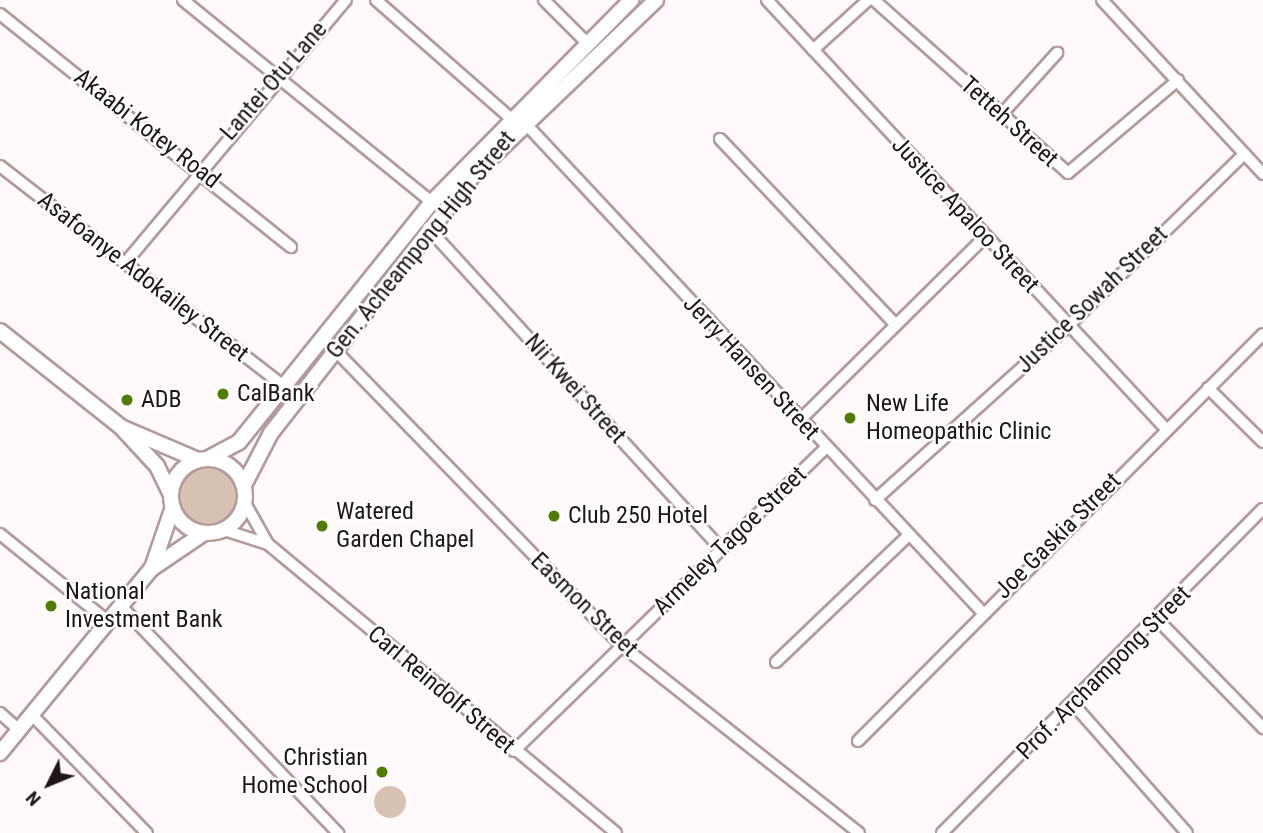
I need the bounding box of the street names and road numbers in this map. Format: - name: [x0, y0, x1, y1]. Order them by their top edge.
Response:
- street label: Lantei Otu Lane: [214, 16, 334, 146]
- street label: Akaabi Kotey Road: [68, 63, 226, 195]
- street label: Tetteh Street: [954, 71, 1064, 173]
- street label: Gen. Acheampong High Street: [320, 125, 522, 365]
- street label: Justice Apaloo Street: [885, 131, 1045, 299]
- street label: Asafoanye Adokailey Street: [32, 186, 254, 368]
- street label: Justice Sowah Street: [1010, 220, 1174, 380]
- street label: Jerry Hansen Street: [677, 290, 825, 446]
- street label: Nii Kwei Street: [518, 328, 632, 450]
- street label: Armeley Tagoe Street: [647, 460, 813, 622]
- street label: Joe Gaskia Street: [989, 467, 1127, 605]
- street label: Easmon Street: [524, 547, 644, 663]
- street label: Prof. Archampong Street: [1011, 580, 1197, 766]
- street label: Carl Reindolf Street: [362, 620, 520, 760]

